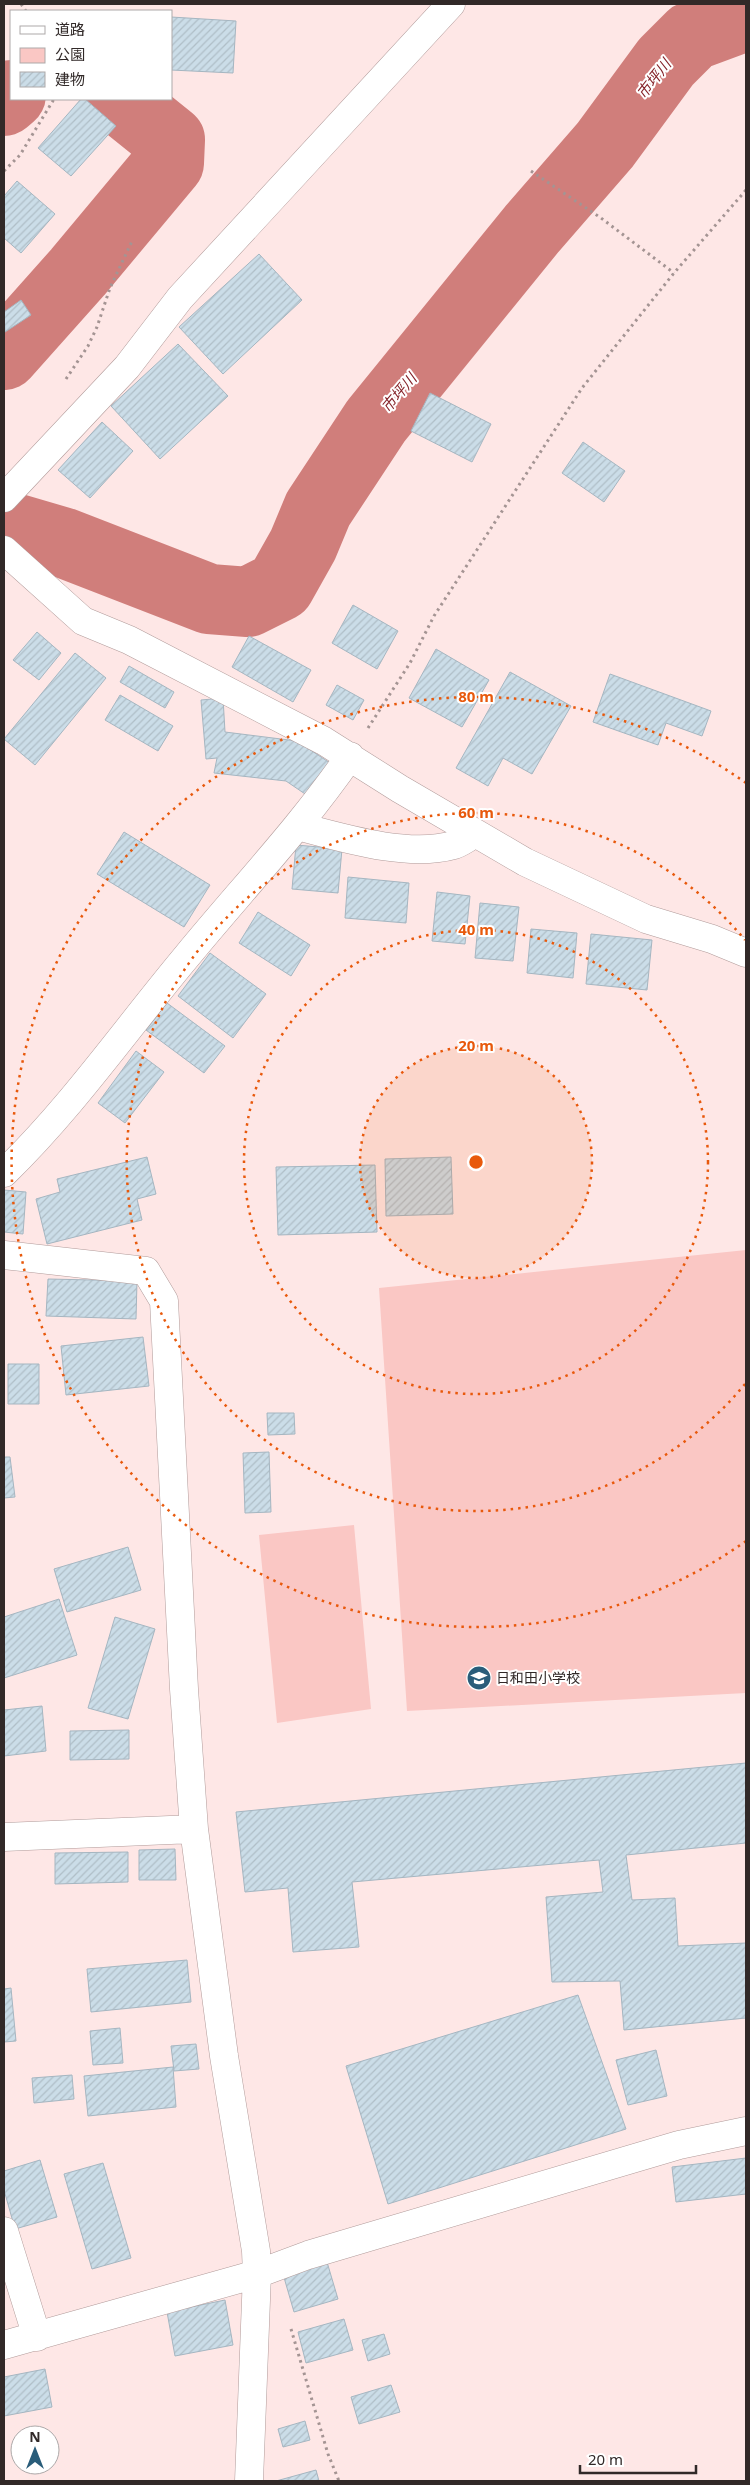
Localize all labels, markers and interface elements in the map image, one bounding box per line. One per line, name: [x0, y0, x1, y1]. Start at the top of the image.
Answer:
legend: [10, 10, 172, 100]
text: 道路: [55, 19, 85, 39]
text: 公園: [55, 44, 85, 64]
water label: 市坪川: [631, 53, 676, 102]
text: 建物: [55, 69, 85, 89]
water label: 市坪川: [376, 367, 422, 416]
text: 80 m: [458, 686, 494, 706]
text: 60 m: [458, 802, 494, 822]
text: 40 m: [458, 919, 494, 939]
text: 20 m: [458, 1035, 494, 1055]
centre of rings: [467, 1153, 485, 1171]
school or university icon: 日和田小学校: [466, 1665, 492, 1691]
place label: 日和田小学校: [496, 1668, 580, 1687]
north arrow: [10, 2425, 60, 2475]
text: N: [29, 2427, 41, 2446]
scale bar: [580, 2442, 696, 2474]
text: 20 m: [588, 2449, 623, 2469]

